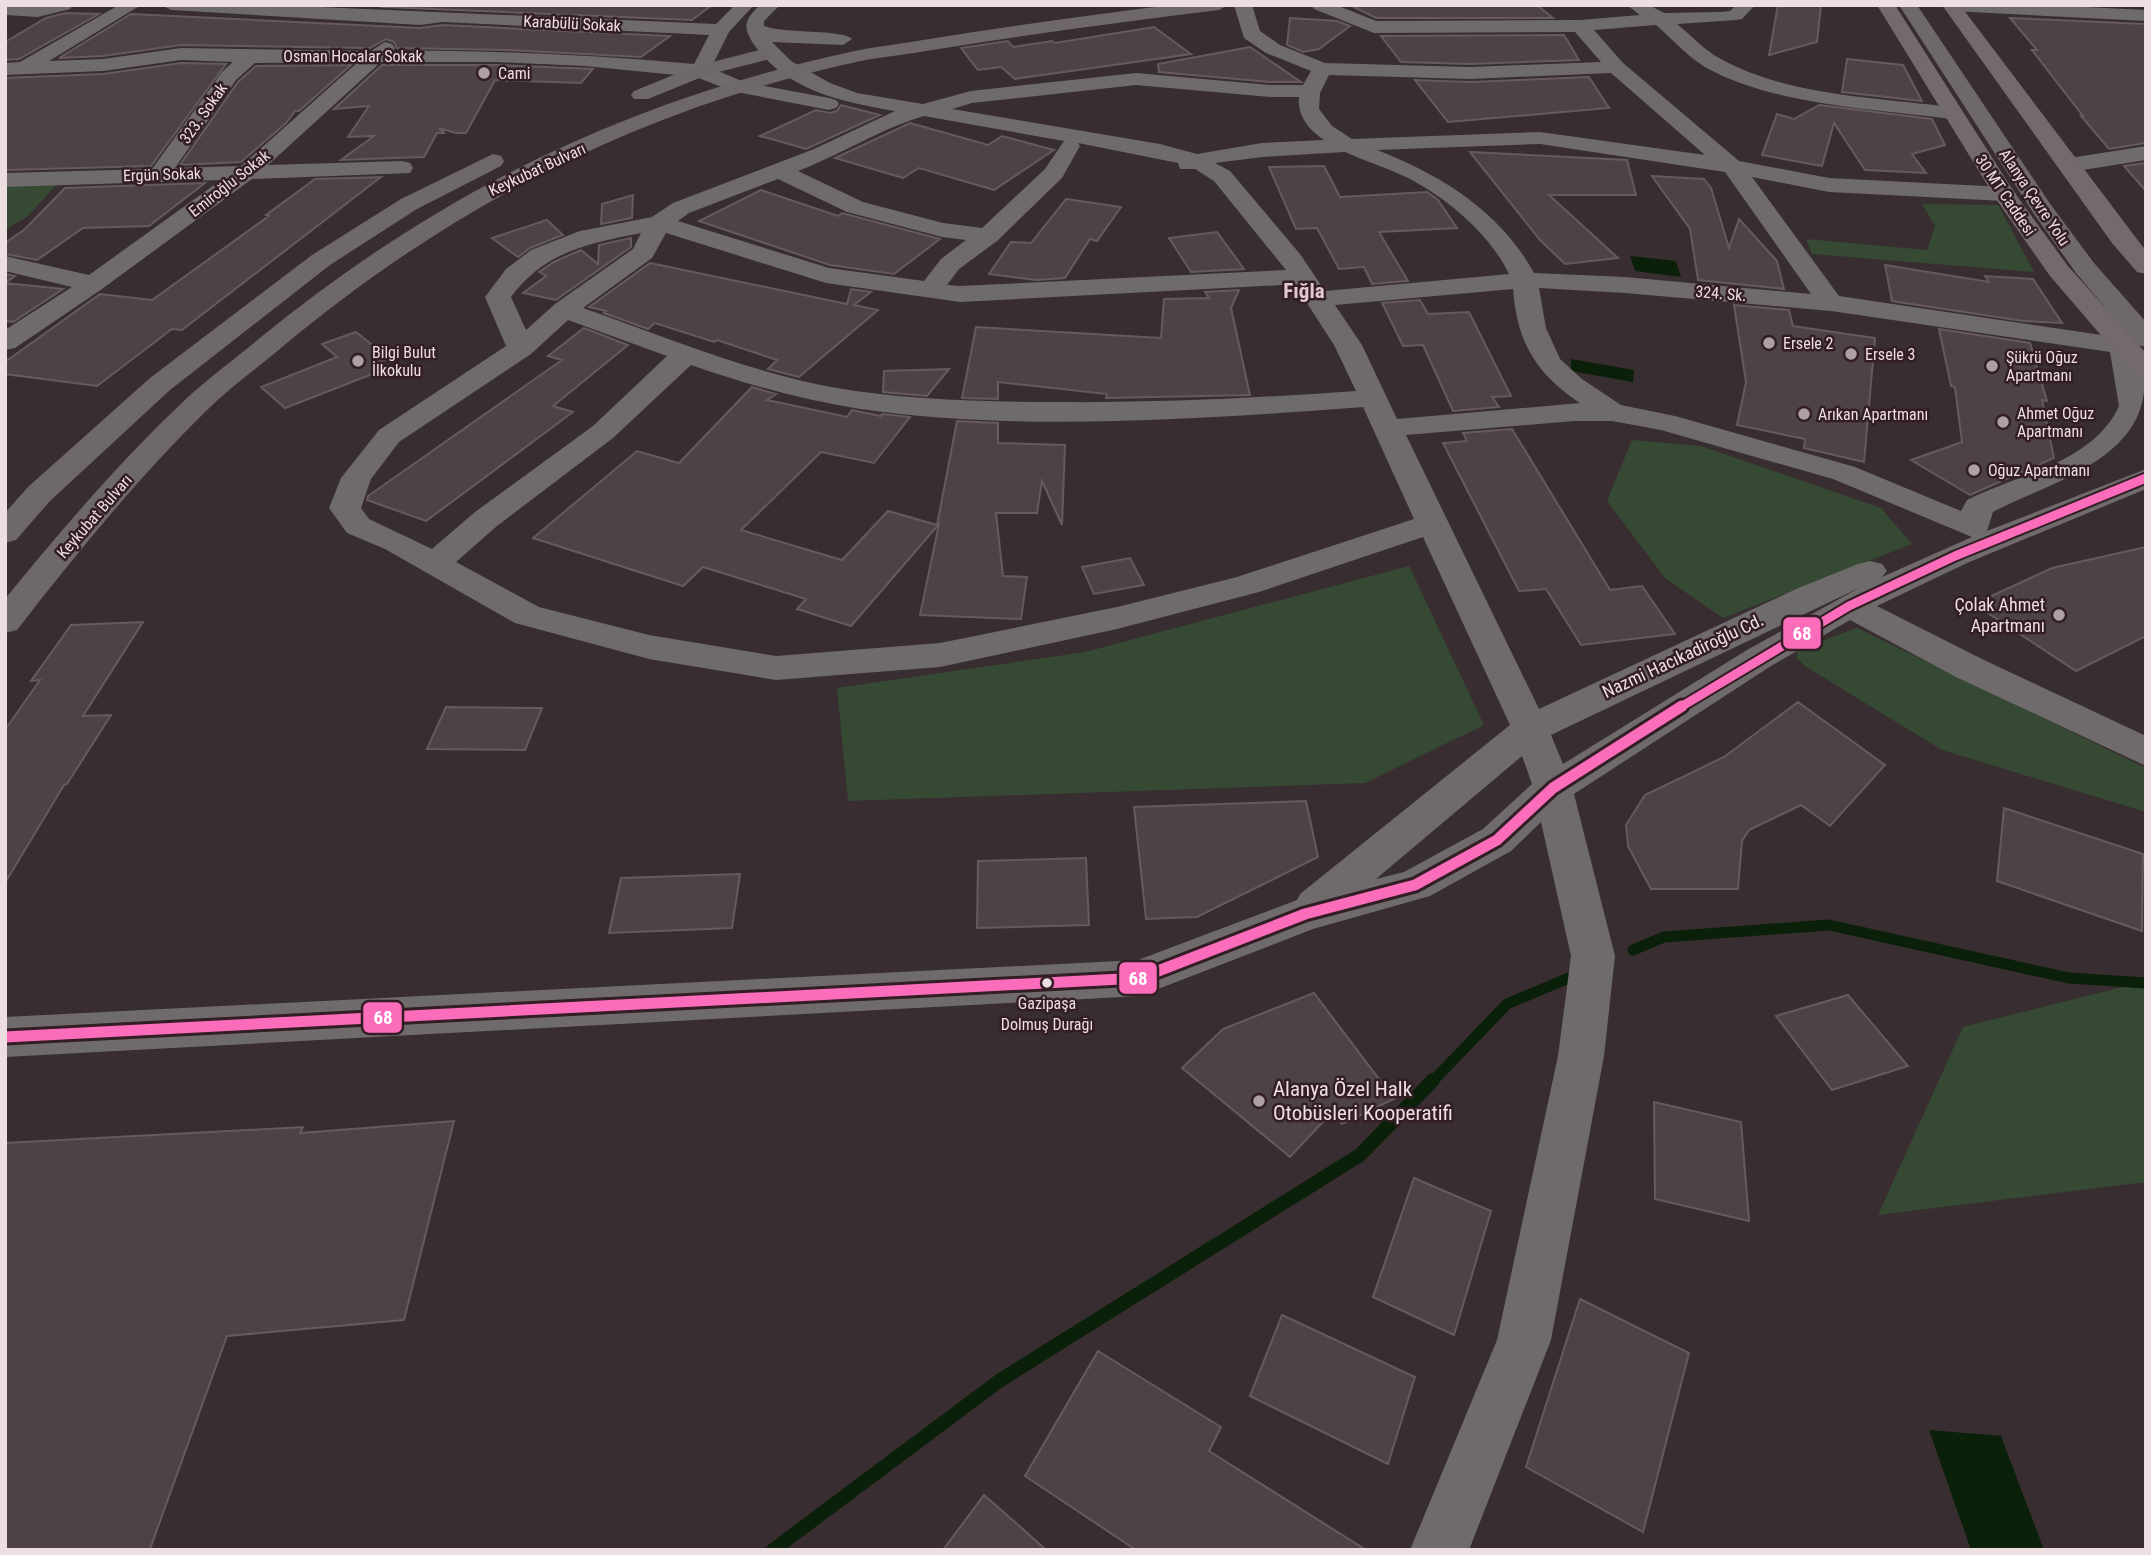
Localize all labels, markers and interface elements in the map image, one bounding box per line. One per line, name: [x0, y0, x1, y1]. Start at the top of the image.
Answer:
street label: Karabülü Sokak: [523, 11, 622, 36]
street label: Osman Hocalar Sokak: [283, 47, 423, 66]
place label: Cami: [498, 64, 530, 83]
marker: Cami: [476, 65, 492, 81]
street label: 323. Sokak: [176, 79, 232, 147]
street label: Keykubat Bulvarı: [486, 139, 589, 200]
street label: Emiroğlu Sokak: [185, 145, 274, 221]
street label: Alanya Çevre Yolu: [1995, 145, 2074, 249]
street label: 30 MT Caddesi: [1971, 151, 2040, 240]
street label: Ergün Sokak: [123, 164, 202, 185]
district label: Fığla: [1283, 279, 1325, 303]
street label: 324. Sk.: [1695, 282, 1747, 305]
place label: Ersele 2: [1783, 334, 1833, 353]
marker: Ersele 2: [1761, 335, 1777, 351]
place label: Bilgi Bulut İlkokulu: [372, 343, 436, 380]
place label: Ersele 3: [1865, 345, 1915, 364]
marker: Ersele 3: [1843, 346, 1859, 362]
place label: Şükrü Oğuz Apartmanı: [2006, 348, 2078, 385]
marker: Bilgi Bulut İlkokulu: [350, 353, 366, 369]
marker: Şükrü Oğuz Apartmanı: [1984, 358, 2000, 374]
place label: Ahmet Oğuz Apartmanı: [2017, 404, 2094, 441]
place label: Arıkan Apartmanı: [1818, 405, 1928, 424]
marker: Arıkan Apartmanı: [1796, 406, 1812, 422]
marker: Ahmet Oğuz Apartmanı: [1995, 414, 2011, 430]
place label: Oğuz Apartmanı: [1988, 461, 2090, 480]
marker: Oğuz Apartmanı: [1966, 462, 1982, 478]
street label: Keykubat Bulvarı: [53, 471, 136, 562]
place label: Çolak Ahmet Apartmanı: [1954, 594, 2045, 636]
marker: Çolak Ahmet Apartmanı: [2051, 607, 2067, 623]
street label: Nazmi Hacıkadiroğlu Cd.: [1599, 609, 1767, 702]
line badge: 68: [1782, 616, 1822, 650]
text: 68: [1792, 622, 1812, 645]
line badge: 68: [1118, 961, 1158, 995]
text: 68: [1128, 967, 1148, 990]
marker: Gazipaşa Dolmuş Durağı: [1040, 976, 1054, 990]
place label: Gazipaşa Dolmuş Durağı: [1001, 994, 1093, 1034]
line badge: 68: [362, 1001, 403, 1034]
text: 68: [373, 1006, 393, 1029]
place label: Alanya Özel Halk Otobüsleri Kooperatifi: [1273, 1077, 1453, 1125]
marker: Alanya Özel Halk Otobüsleri Kooperatifi: [1251, 1093, 1267, 1109]

